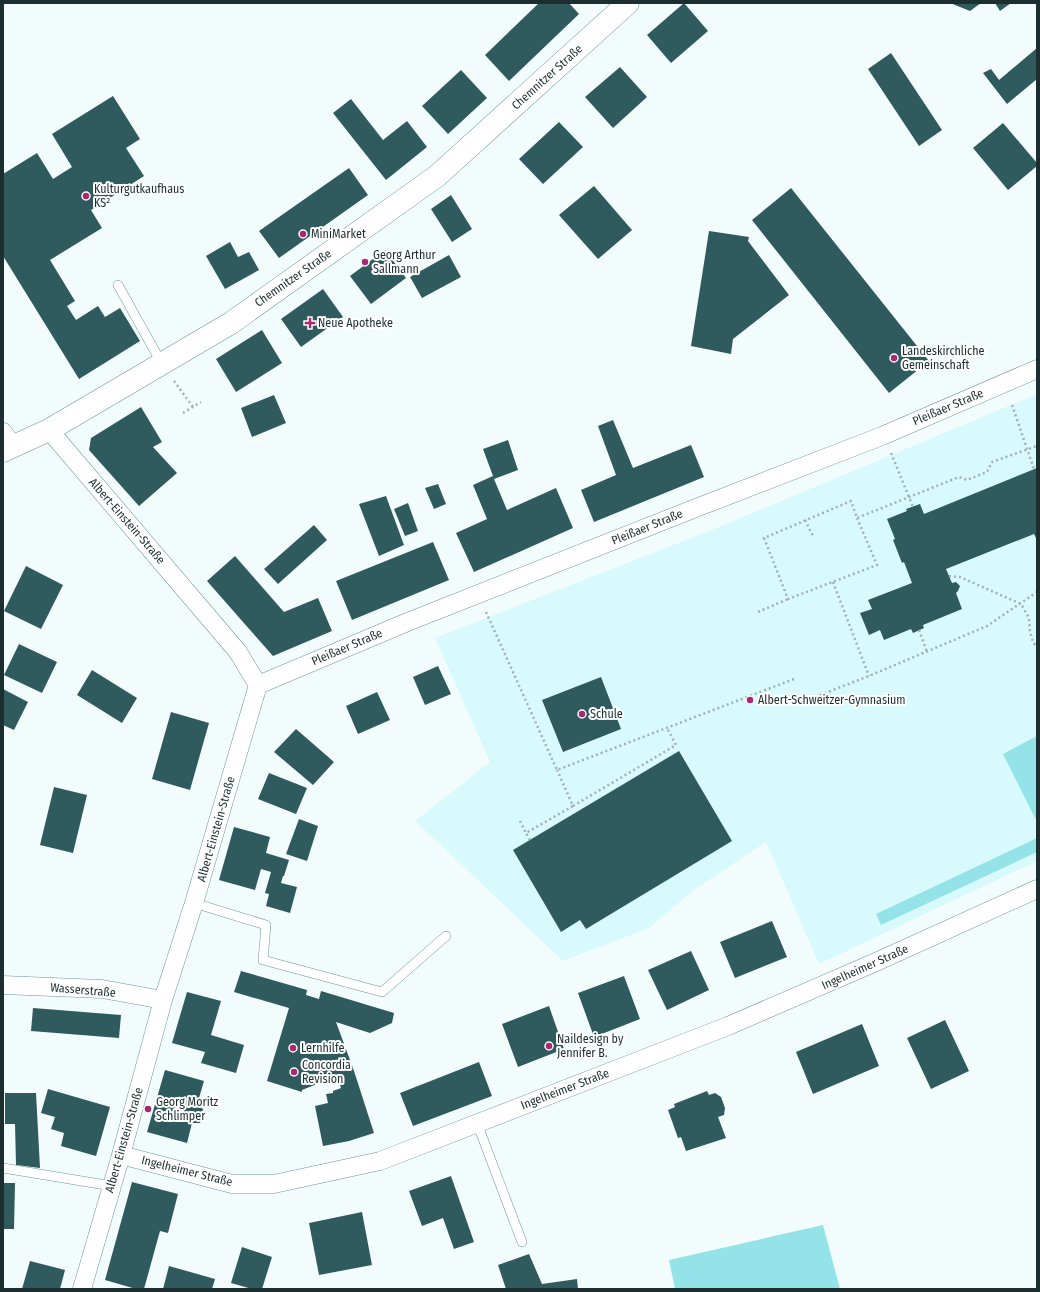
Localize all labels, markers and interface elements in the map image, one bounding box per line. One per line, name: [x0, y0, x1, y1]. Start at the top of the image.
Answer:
street label: Chemnitzer Straße: [509, 42, 585, 112]
place label: Kulturgutkaufhaus KS²: [94, 182, 184, 210]
marker: Kulturgutkaufhaus KS²: [81, 191, 91, 201]
place label: MiniMarket: [311, 227, 366, 241]
marker: MiniMarket: [298, 229, 308, 239]
street label: Chemnitzer Straße: [252, 246, 334, 310]
place label: Georg Arthur Sallmann: [373, 248, 437, 276]
marker: Georg Arthur Sallmann: [360, 257, 370, 267]
place label: Neue Apotheke: [318, 316, 393, 330]
marker: Neue Apotheke: [305, 318, 315, 328]
place label: Landeskirchliche Gemeinschaft: [902, 344, 985, 372]
marker: Landeskirchliche Gemeinschaft: [889, 353, 899, 363]
street label: Pleißaer Straße: [911, 386, 985, 428]
street label: Albert-Einstein-Straße: [86, 475, 168, 567]
street label: Pleißaer Straße: [609, 506, 685, 548]
street label: Pleißaer Straße: [310, 626, 384, 668]
place label: Albert-Schweitzer-Gymnasium: [758, 693, 906, 707]
marker: Albert-Schweitzer-Gymnasium: [745, 695, 755, 705]
place label: Schule: [590, 707, 623, 721]
marker: Schule: [577, 709, 587, 719]
street label: Albert-Einstein-Straße: [194, 775, 238, 883]
street label: Ingelheimer Straße: [820, 942, 911, 992]
street label: Wasserstraße: [50, 980, 116, 1000]
place label: Naildesign by Jennifer B.: [557, 1032, 624, 1060]
place label: Lernhilfe: [301, 1041, 345, 1055]
marker: Naildesign by Jennifer B.: [544, 1041, 554, 1051]
marker: Lernhilfe: [288, 1043, 298, 1053]
place label: Concordia Revision: [302, 1058, 351, 1086]
street label: Ingelheimer Straße: [519, 1066, 611, 1112]
marker: Concordia Revision: [289, 1067, 299, 1077]
street label: Albert-Einstein-Straße: [102, 1086, 146, 1194]
place label: Georg Moritz Schlimper: [156, 1095, 219, 1123]
marker: Georg Moritz Schlimper: [143, 1104, 153, 1114]
street label: Ingelheimer Straße: [140, 1153, 234, 1189]

